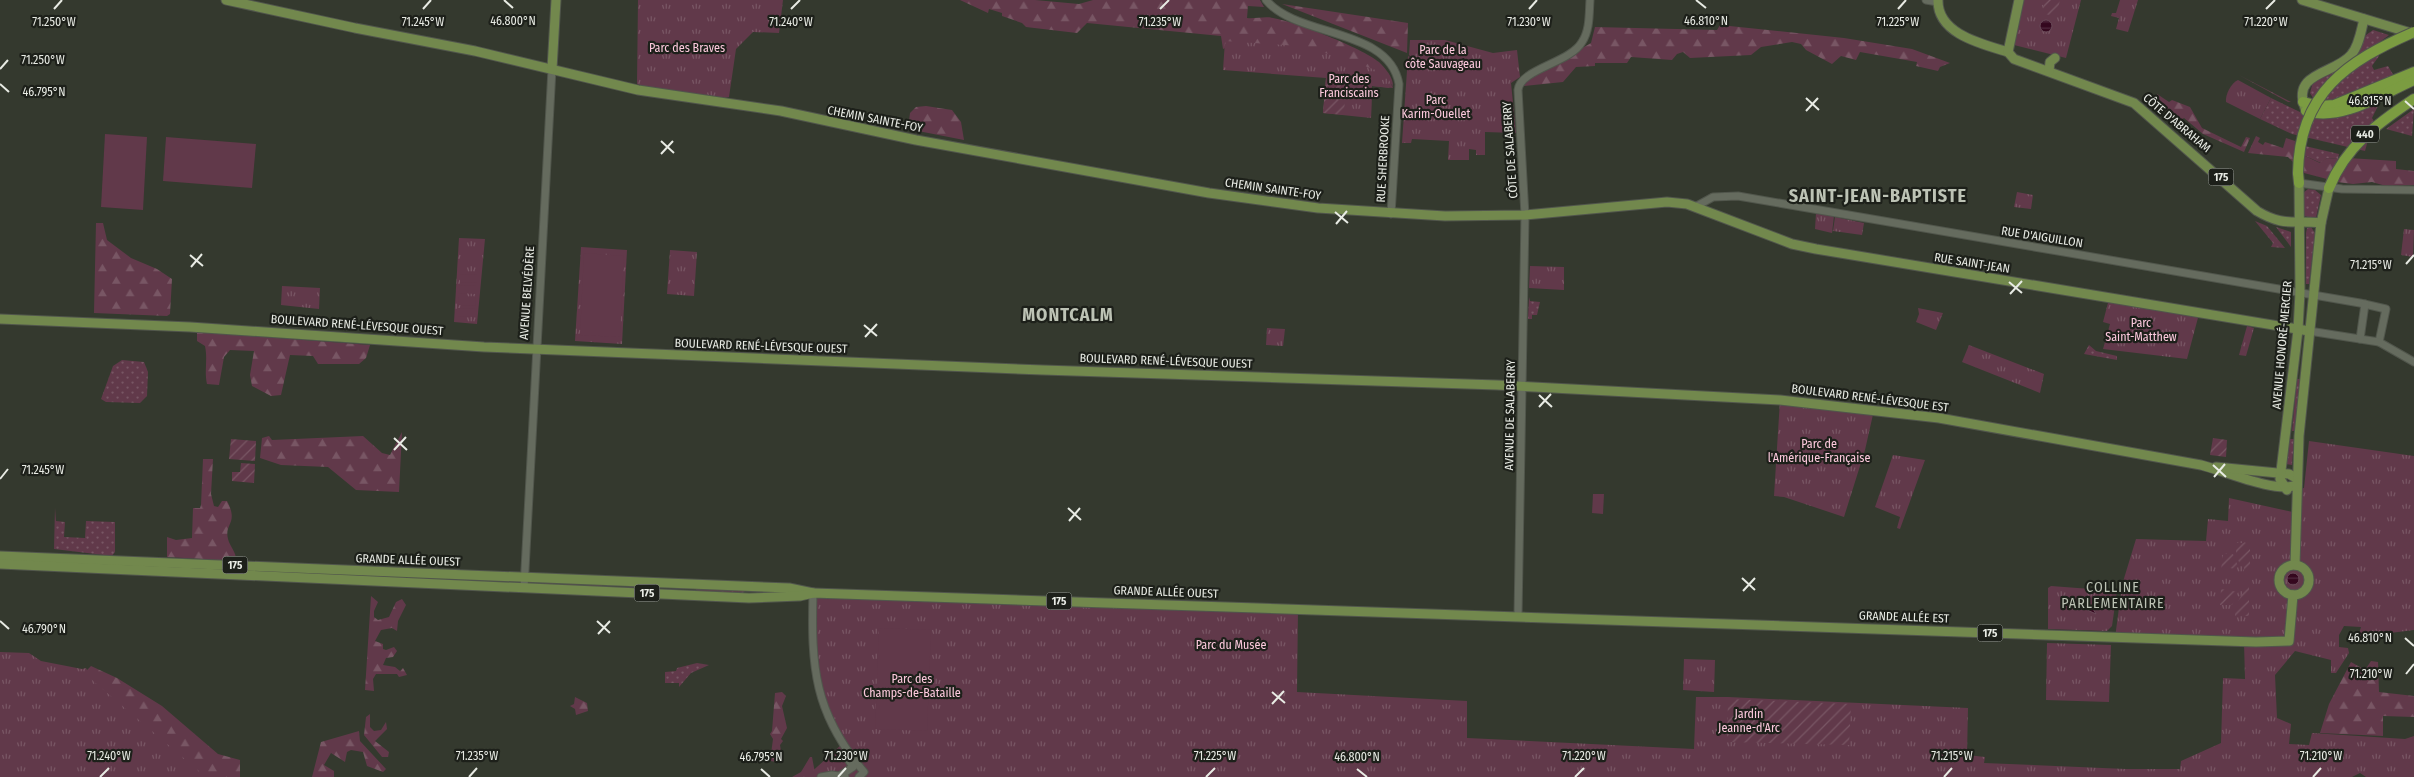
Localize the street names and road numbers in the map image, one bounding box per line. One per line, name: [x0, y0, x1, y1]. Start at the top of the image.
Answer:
street label: CÔTE D'ABRAHAM: [2140, 90, 2214, 155]
street label: CÔTE DE SALABERRY: [1499, 101, 1520, 199]
street label: CHEMIN SAINTE-FOY: [826, 103, 924, 135]
street label: RUE SHERBROOKE: [1374, 115, 1392, 203]
road number: 440: [2351, 126, 2379, 142]
road number: 175: [2208, 168, 2234, 186]
street label: CHEMIN SAINTE-FOY: [1224, 175, 1322, 203]
street label: RUE D'AIGUILLON: [2000, 224, 2084, 250]
street label: AVENUE BELVÉDÈRE: [516, 245, 537, 340]
street label: RUE SAINT-JEAN: [1933, 250, 2011, 276]
street label: AVENUE HONORÉ-MERCIER: [2268, 280, 2295, 410]
street label: BOULEVARD RENÉ-LÉVESQUE OUEST: [270, 311, 444, 338]
street label: BOULEVARD RENÉ-LÉVESQUE OUEST: [674, 335, 848, 356]
street label: BOULEVARD RENÉ-LÉVESQUE OUEST: [1079, 350, 1253, 371]
street label: AVENUE DE SALABERRY: [1502, 359, 1518, 471]
street label: BOULEVARD RENÉ-LÉVESQUE EST: [1791, 380, 1950, 415]
street label: GRANDE ALLÉE OUEST: [355, 550, 461, 569]
road number: 175: [222, 556, 248, 574]
street label: GRANDE ALLÉE OUEST: [1113, 582, 1219, 601]
road number: 175: [634, 584, 660, 602]
road number: 175: [1046, 592, 1072, 610]
street label: GRANDE ALLÉE EST: [1859, 607, 1950, 626]
road number: 175: [1978, 624, 2002, 641]

